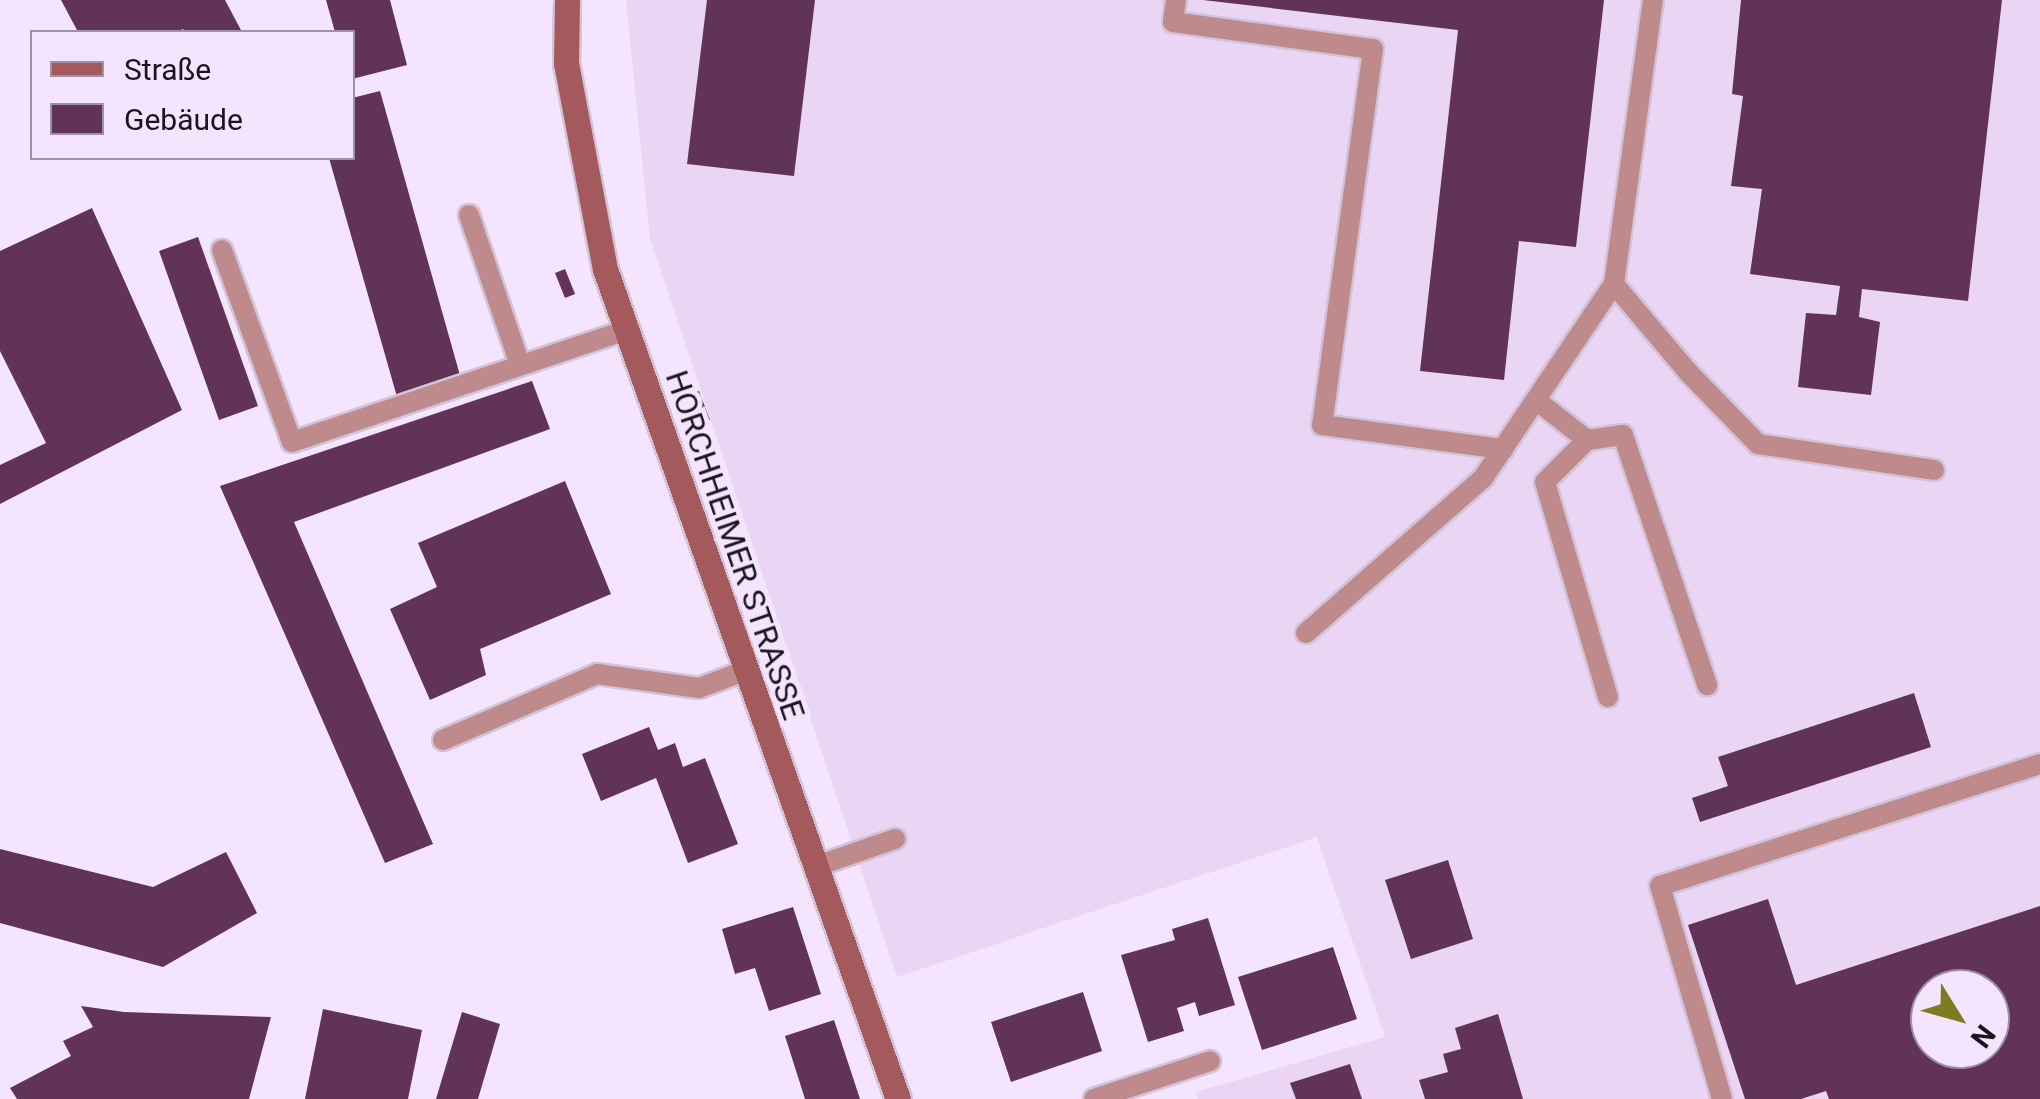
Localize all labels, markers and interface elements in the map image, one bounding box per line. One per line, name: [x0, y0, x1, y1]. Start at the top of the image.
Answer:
legend: [30, 30, 355, 160]
text: Straße: [124, 52, 211, 87]
text: Gebäude: [124, 102, 243, 137]
street label: HORCHHEIMER STRASSE: [657, 365, 813, 725]
north arrow: [1910, 969, 2010, 1069]
text: N: [1964, 1018, 2002, 1054]

